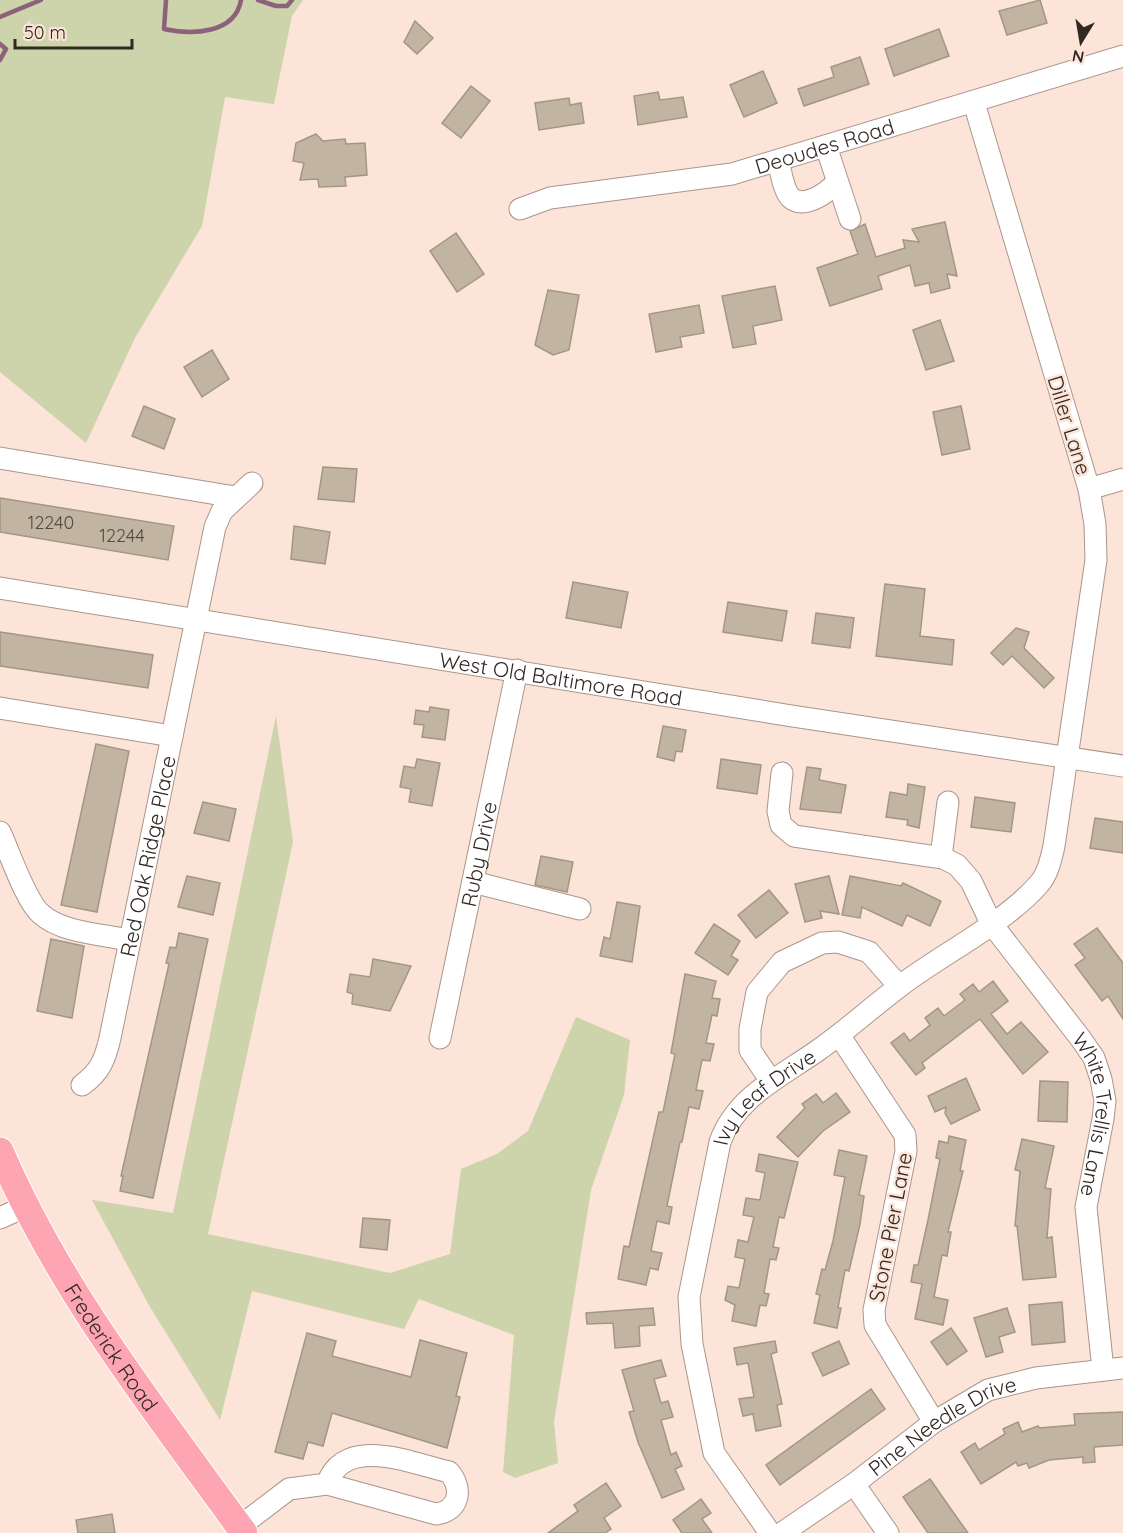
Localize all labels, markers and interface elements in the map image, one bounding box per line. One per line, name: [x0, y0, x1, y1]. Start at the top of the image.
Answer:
scale bar: [15, 12, 132, 50]
north arrow: [1051, 12, 1111, 72]
text: 50 m: [24, 21, 66, 44]
text: N: [1070, 46, 1086, 68]
street label: Deoudes Road: [752, 113, 897, 179]
street label: Diller Lane: [1043, 372, 1097, 478]
house number: 12240: [28, 511, 74, 534]
house number: 12244: [99, 524, 145, 547]
street label: West Old Baltimore Road: [437, 646, 684, 711]
street label: Red Oak Ridge Place: [114, 753, 181, 959]
street label: Ruby Drive: [455, 799, 502, 909]
street label: White Trellis Lane: [1067, 1027, 1118, 1199]
street label: Ivy Leaf Drive: [707, 1043, 820, 1147]
street label: Stone Pier Lane: [863, 1150, 917, 1304]
street label: Frederick Road: [59, 1279, 164, 1416]
street label: Pine Needle Drive: [863, 1370, 1019, 1481]

